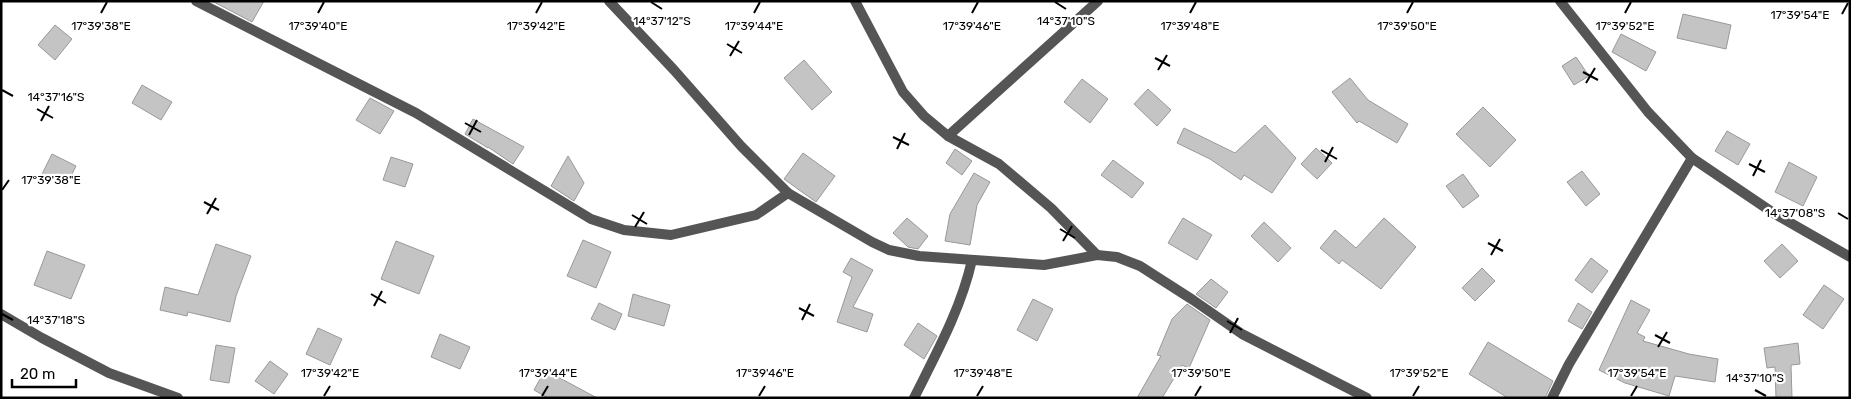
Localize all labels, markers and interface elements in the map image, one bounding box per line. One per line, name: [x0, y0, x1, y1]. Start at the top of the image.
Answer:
text: 17°39'54"E: [1771, 8, 1829, 22]
text: 14°37'12"S: [633, 14, 691, 28]
text: 14°37'10"S: [1037, 14, 1095, 28]
text: 17°39'38"E: [71, 19, 131, 33]
text: 17°39'40"E: [288, 19, 348, 33]
text: 17°39'42"E: [507, 19, 565, 33]
text: 17°39'44"E: [725, 19, 783, 33]
text: 17°39'46"E: [943, 19, 1001, 33]
text: 17°39'48"E: [1160, 19, 1220, 33]
text: 17°39'50"E: [1377, 19, 1437, 33]
text: 17°39'52"E: [1596, 19, 1654, 33]
text: 14°37'16"S: [27, 90, 85, 104]
text: 17°39'38"E: [21, 173, 81, 187]
text: 14°37'08"S: [1765, 206, 1825, 220]
text: 14°37'18"S: [27, 313, 85, 327]
scale bar: [12, 356, 76, 388]
text: 20 m: [20, 365, 55, 383]
text: 17°39'42"E: [301, 366, 359, 380]
text: 17°39'44"E: [519, 366, 577, 380]
text: 17°39'46"E: [736, 366, 794, 380]
text: 17°39'48"E: [953, 366, 1013, 380]
text: 17°39'50"E: [1171, 366, 1231, 380]
text: 17°39'52"E: [1390, 366, 1448, 380]
text: 17°39'54"E: [1608, 366, 1666, 380]
text: 14°37'10"S: [1726, 371, 1784, 385]

